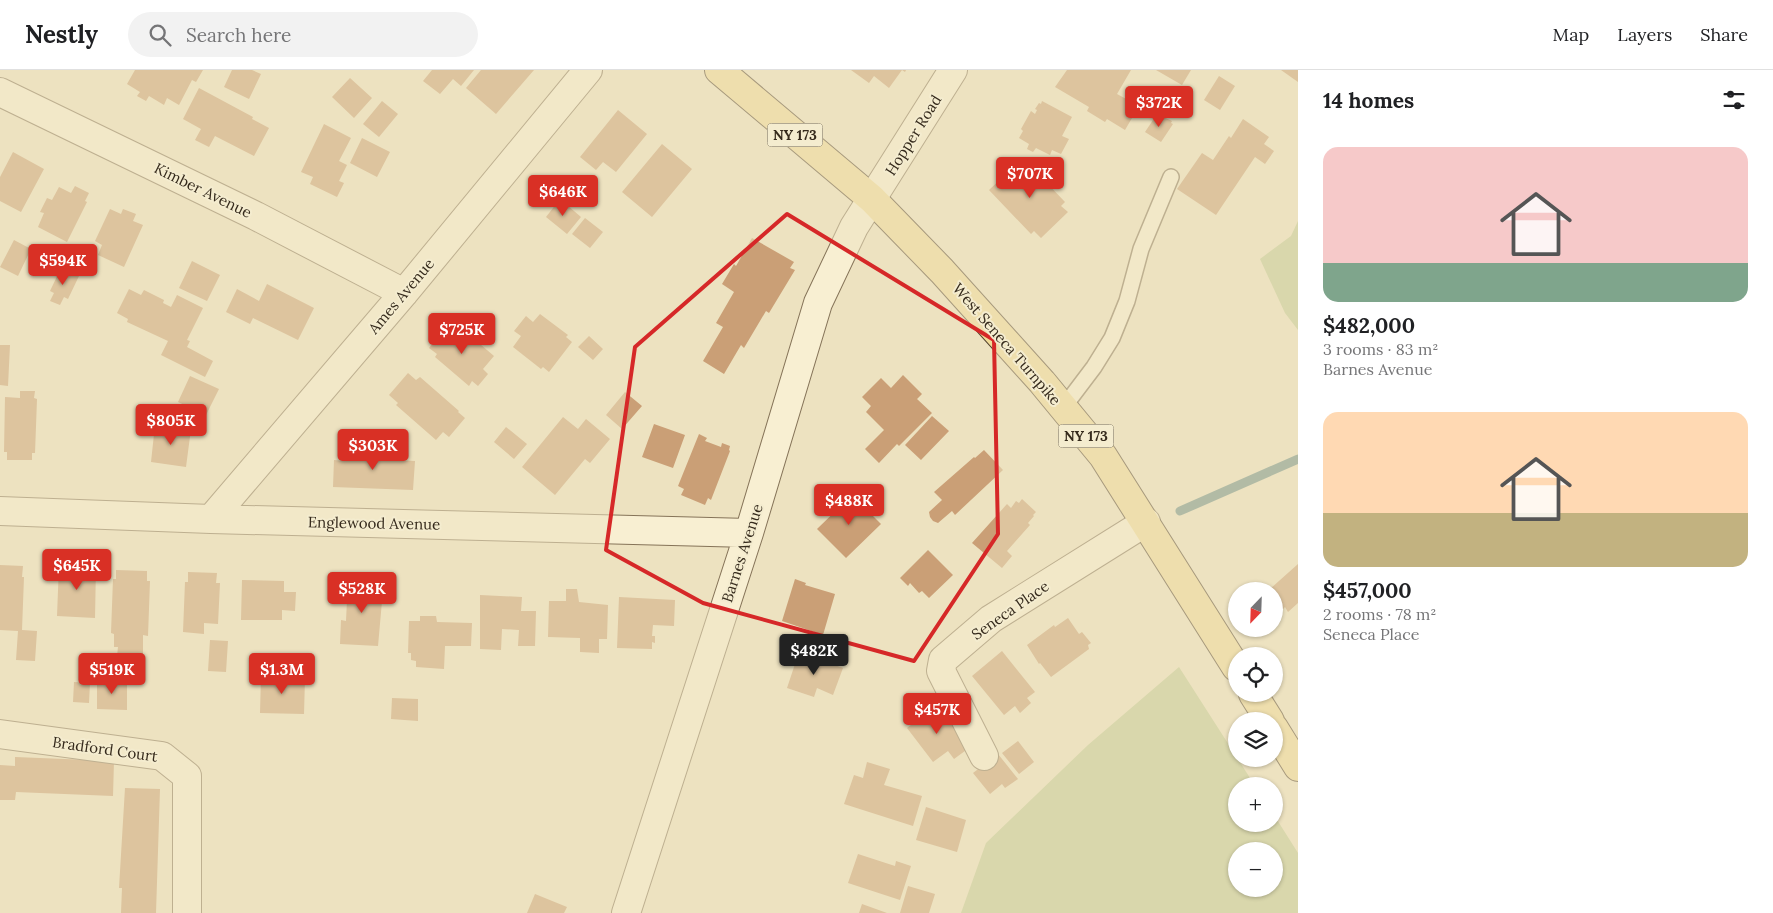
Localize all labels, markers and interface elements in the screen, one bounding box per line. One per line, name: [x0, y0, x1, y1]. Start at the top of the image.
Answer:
search box: [128, 12, 478, 57]
text: Nestly: [25, 19, 98, 50]
icon: search: [146, 21, 174, 49]
text: Search here: [186, 23, 291, 47]
text: Map: [1553, 23, 1589, 46]
text: Layers: [1617, 23, 1672, 46]
text: Share: [1700, 23, 1748, 46]
pin: $372K: [1124, 85, 1194, 128]
icon: filters: [1720, 86, 1748, 114]
text: 14 homes: [1323, 87, 1414, 114]
street label: Hopper Road: [881, 91, 945, 179]
text: $372K: [1136, 92, 1182, 112]
road number: NY 173: [768, 124, 822, 146]
pin: $707K: [995, 156, 1065, 199]
street label: Kimber Avenue: [151, 158, 255, 222]
text: $707K: [1007, 163, 1053, 183]
pin: $646K: [528, 174, 598, 217]
icon: home: [1491, 179, 1581, 269]
text: $646K: [539, 181, 587, 201]
pin: $594K: [28, 244, 98, 286]
text: $594K: [39, 250, 87, 270]
street label: Ames Avenue: [363, 254, 438, 338]
street label: West Seneca Turnpike: [949, 279, 1065, 409]
pin: $725K: [427, 312, 497, 355]
text: $482,000: [1323, 312, 1415, 339]
text: $725K: [439, 319, 485, 339]
text: 3 rooms · 83 m²: [1323, 339, 1438, 359]
text: Barnes Avenue: [1323, 359, 1432, 379]
pin: $805K: [136, 404, 206, 446]
text: $805K: [147, 410, 195, 430]
road number: NY 173: [1058, 424, 1114, 448]
pin: $303K: [338, 428, 408, 471]
text: $303K: [349, 435, 397, 455]
icon: home: [1491, 444, 1581, 534]
pin: $488K: [814, 484, 884, 526]
text: $488K: [825, 490, 873, 510]
street label: Barnes Avenue: [717, 501, 767, 605]
street label: Englewood Avenue: [308, 512, 440, 534]
pin: $645K: [42, 548, 112, 591]
text: $645K: [53, 555, 101, 575]
pin: $528K: [327, 572, 397, 614]
street label: Seneca Place: [968, 576, 1052, 644]
text: $457,000: [1323, 577, 1412, 604]
text: $528K: [338, 578, 386, 598]
north arrow: [1228, 582, 1282, 638]
map controls: [1228, 582, 1283, 897]
text: 2 rooms · 78 m²: [1323, 604, 1437, 624]
text: Seneca Place: [1323, 624, 1419, 644]
pin: $482K: [779, 634, 849, 676]
text: $482K: [790, 640, 838, 660]
button: locate: [1228, 647, 1283, 702]
pin: $519K: [77, 652, 147, 695]
pin: $1.3M: [247, 652, 317, 695]
text: $519K: [89, 659, 135, 679]
text: $1.3M: [260, 659, 304, 679]
pin: $457K: [902, 692, 972, 735]
text: $457K: [914, 699, 960, 719]
button: layers: [1228, 712, 1283, 767]
street label: Bradford Court: [51, 732, 159, 766]
button: +: [1228, 777, 1283, 832]
button: −: [1228, 842, 1283, 897]

